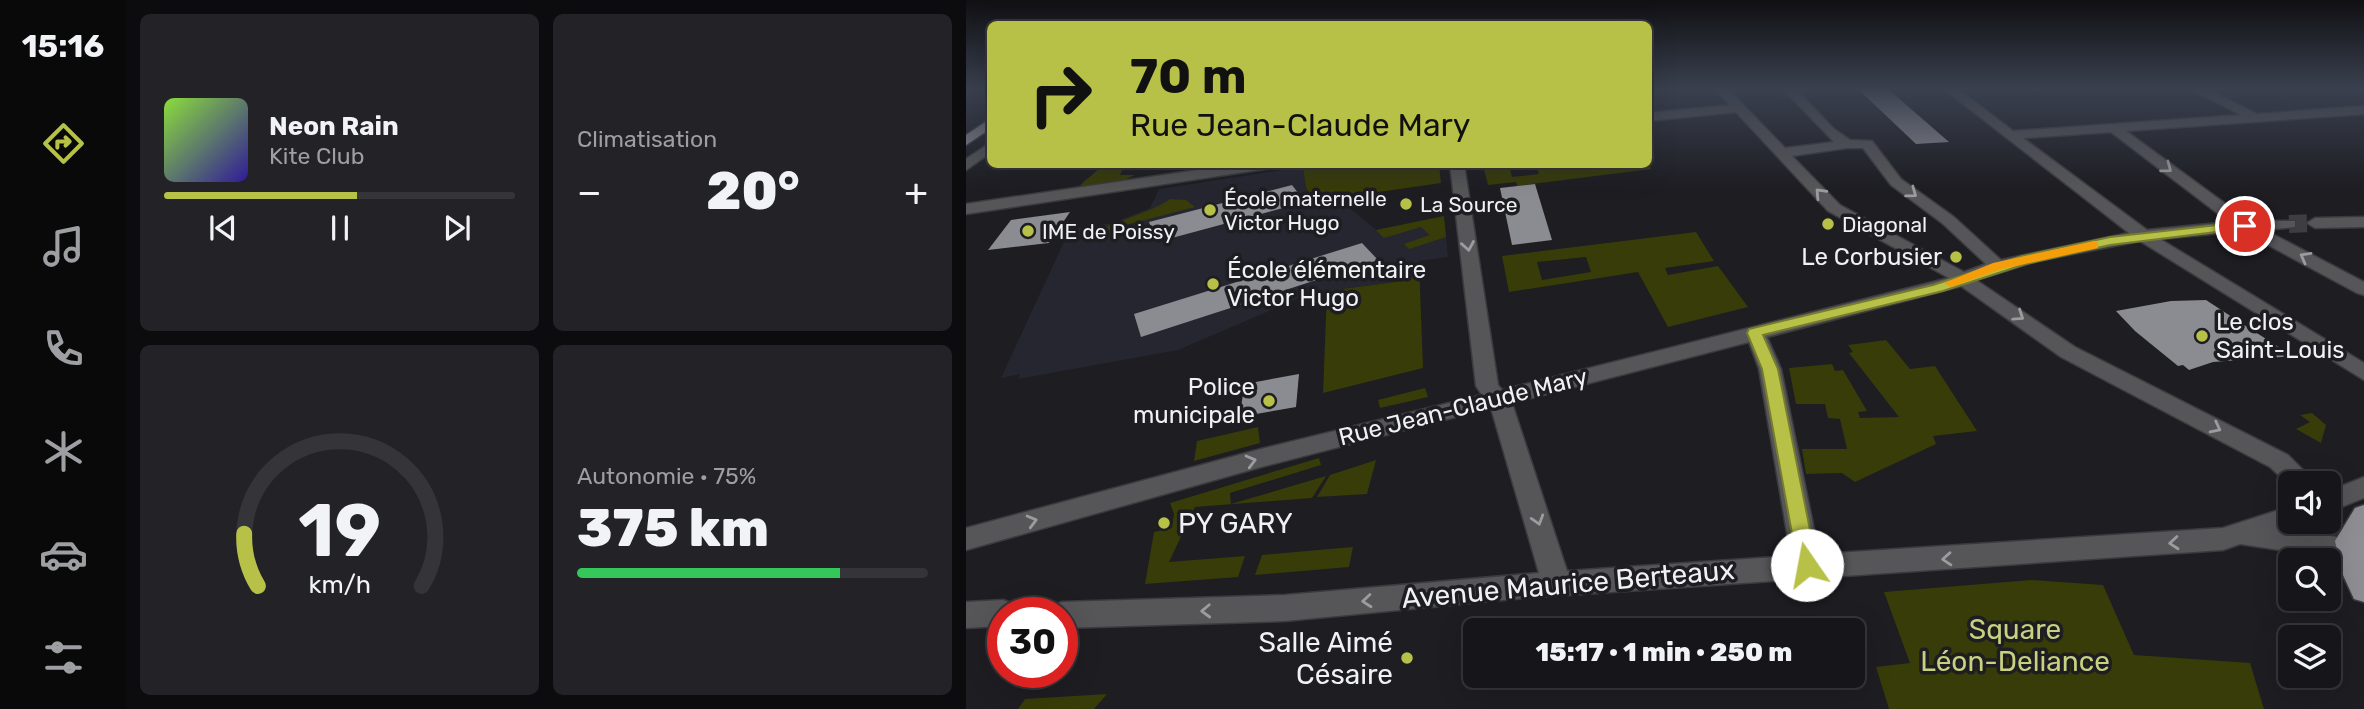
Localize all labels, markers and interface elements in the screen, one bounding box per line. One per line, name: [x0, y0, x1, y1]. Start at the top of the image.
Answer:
text: 15:16: [22, 27, 104, 65]
text: 70 m: [1130, 47, 1247, 105]
icon: right: [1015, 49, 1106, 140]
text: Rue Jean-Claude Mary: [1130, 106, 1470, 144]
text: Neon Rain: [269, 111, 399, 142]
icon: directions: [39, 119, 88, 168]
text: Climatisation: [577, 125, 717, 153]
text: Kite Club: [269, 142, 364, 170]
text: 20°: [706, 160, 800, 222]
one-way arrow: [2160, 160, 2172, 173]
text: −: [577, 169, 602, 215]
text: +: [904, 169, 928, 215]
one-way arrow: [1904, 185, 1916, 198]
place label: École maternelle Victor Hugo: [1224, 186, 1387, 235]
one-way arrow: [1816, 189, 1829, 202]
place label: La Source: [1420, 192, 1517, 217]
marker: La Source: [1398, 196, 1414, 212]
pin: [2215, 196, 2275, 256]
marker: École maternelle Victor Hugo: [1202, 202, 1218, 218]
icon: arrive: [2226, 207, 2264, 245]
icon: previous: [204, 209, 242, 247]
icon: pause: [321, 209, 359, 247]
icon: next: [438, 209, 476, 247]
place label: Diagonal: [1842, 212, 1927, 237]
marker: Diagonal: [1820, 216, 1836, 232]
place label: IME de Poissy: [1042, 219, 1175, 244]
icon: music: [39, 222, 88, 271]
marker: IME de Poissy: [1020, 223, 1036, 239]
one-way arrow: [1460, 240, 1475, 252]
place label: Le Corbusier: [1801, 243, 1942, 271]
marker: Le Corbusier: [1948, 249, 1964, 265]
one-way arrow: [2299, 252, 2312, 265]
place label: École élémentaire Victor Hugo: [1227, 256, 1426, 312]
marker: École élémentaire Victor Hugo: [1205, 276, 1221, 292]
one-way arrow: [2011, 308, 2024, 321]
place label: Le clos Saint-Louis: [2216, 308, 2344, 364]
icon: phone: [39, 324, 88, 373]
marker: Le clos Saint-Louis: [2194, 328, 2210, 344]
street label: Rue Jean-Claude Mary: [1336, 363, 1590, 451]
place label: Police municipale: [1133, 373, 1255, 429]
marker: Police municipale: [1261, 393, 1277, 409]
one-way arrow: [2209, 420, 2221, 434]
icon: climate: [39, 427, 88, 476]
one-way arrow: [1245, 455, 1257, 469]
text: Autonomie · 75%: [577, 462, 756, 490]
map controls: [2278, 471, 2341, 688]
button: sound: [2278, 471, 2341, 534]
text: 19: [298, 488, 381, 574]
text: 375 km: [577, 497, 769, 559]
place label: PY GARY: [1178, 507, 1293, 540]
one-way arrow: [1529, 513, 1544, 525]
one-way arrow: [1026, 515, 1038, 529]
marker: PY GARY: [1156, 515, 1172, 531]
position arrow: [1770, 528, 1844, 602]
icon: car: [39, 530, 88, 579]
one-way arrow: [2168, 535, 2179, 550]
button: search: [2278, 548, 2341, 611]
one-way arrow: [1941, 551, 1952, 566]
street label: Avenue Maurice Berteaux: [1400, 553, 1736, 615]
text: km/h: [308, 570, 371, 599]
one-way arrow: [1361, 593, 1373, 608]
speed limit sign: 30: [987, 597, 1078, 688]
one-way arrow: [1200, 603, 1210, 619]
park label: Square Léon-Deliance: [1920, 613, 2110, 678]
button: layers: [2278, 625, 2341, 688]
place label: Salle Aimé Césaire: [1259, 626, 1393, 691]
icon: filters: [39, 633, 88, 682]
text: 15:17 · 1 min · 250 m: [1536, 637, 1792, 668]
marker: Salle Aimé Césaire: [1399, 650, 1415, 666]

